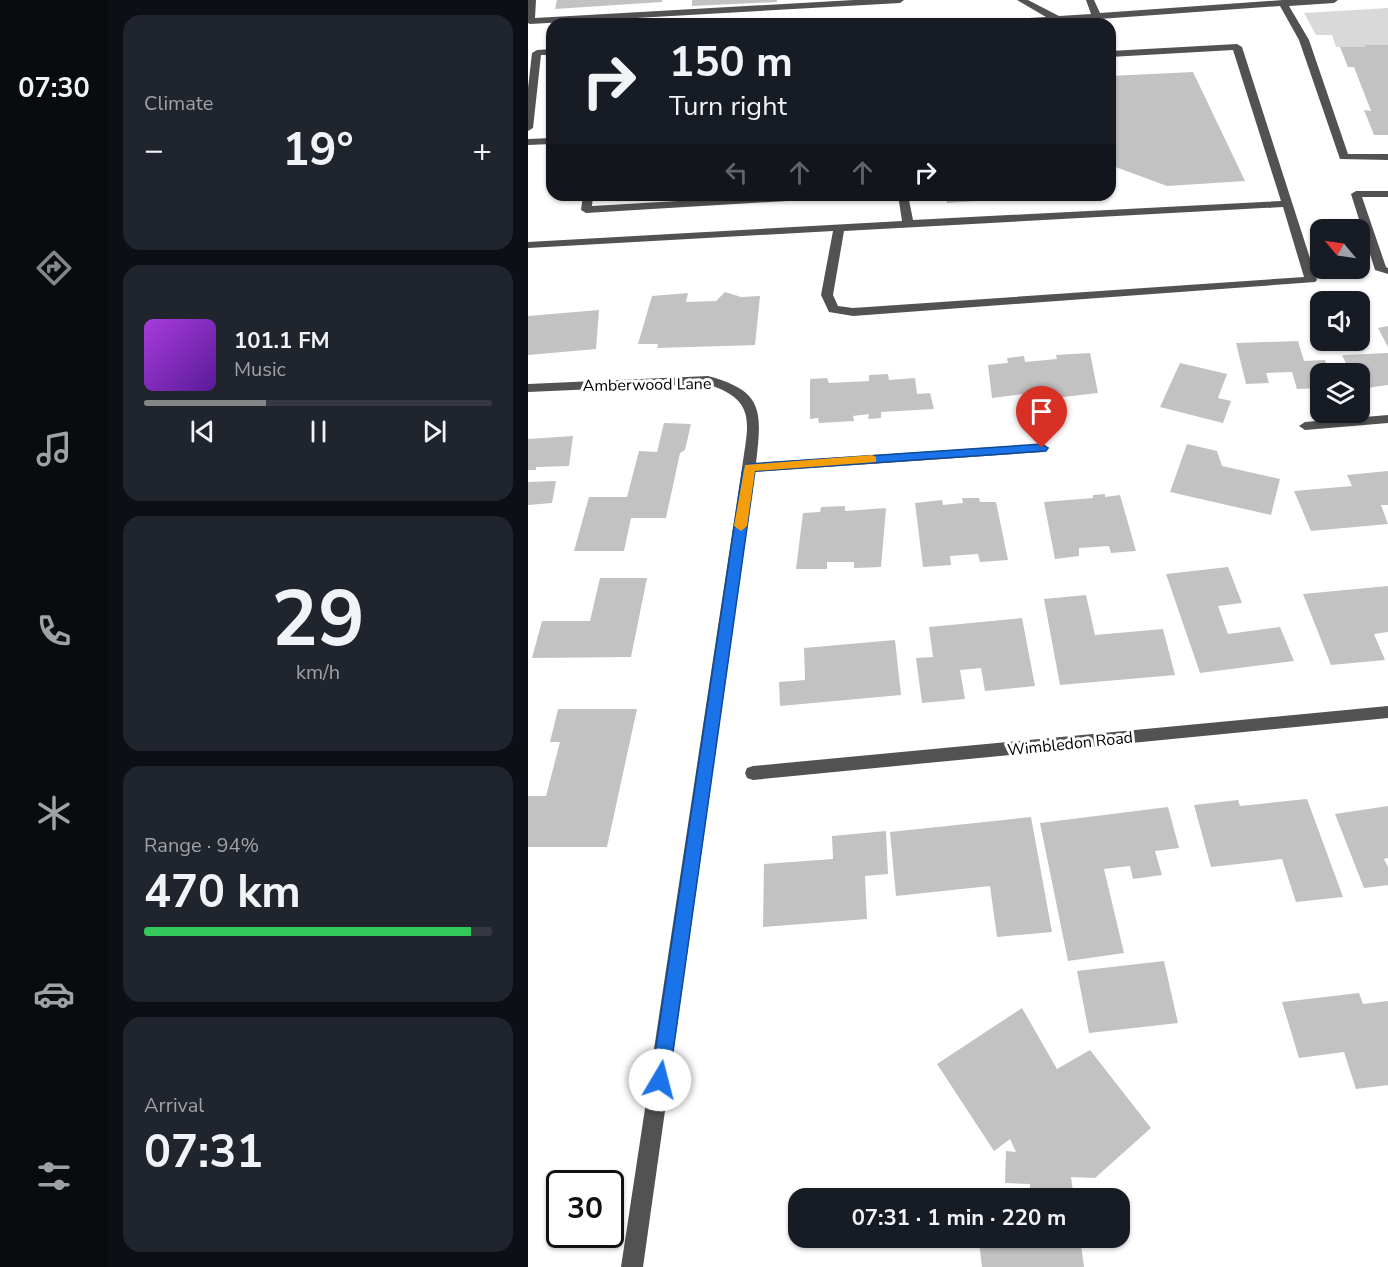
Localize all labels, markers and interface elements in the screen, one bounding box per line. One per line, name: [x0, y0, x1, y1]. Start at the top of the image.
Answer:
text: 150 m: [669, 34, 793, 91]
icon: right: [570, 42, 648, 120]
text: 07:30: [18, 70, 90, 107]
text: Turn right: [669, 88, 787, 125]
text: Climate: [144, 90, 213, 117]
text: 19°: [282, 120, 354, 181]
text: −: [144, 128, 164, 173]
text: +: [472, 128, 492, 173]
icon: left: [720, 156, 753, 189]
icon: ahead: [783, 156, 816, 189]
icon: ahead: [846, 156, 879, 189]
icon: right: [909, 156, 942, 189]
north arrow: [1310, 219, 1370, 279]
map controls: [1310, 219, 1370, 423]
icon: directions: [33, 247, 75, 289]
button: sound: [1310, 291, 1370, 351]
text: 101.1 FM: [234, 326, 330, 356]
text: Music: [234, 356, 286, 383]
button: layers: [1310, 363, 1370, 423]
street label: Amberwood Lane: [582, 373, 712, 397]
pin: [1016, 386, 1067, 448]
icon: arrive: [1025, 395, 1058, 428]
icon: previous: [186, 415, 219, 448]
icon: pause: [302, 415, 335, 448]
icon: next: [418, 415, 451, 448]
icon: music: [33, 428, 75, 470]
text: 29: [271, 566, 365, 673]
icon: phone: [33, 610, 75, 652]
text: km/h: [296, 659, 340, 686]
street label: Wimbledon Road: [1006, 726, 1134, 762]
icon: climate: [33, 792, 75, 834]
text: Range · 94%: [144, 832, 259, 859]
text: 470 km: [144, 862, 301, 923]
icon: car: [33, 973, 75, 1015]
position arrow: [628, 1048, 692, 1112]
text: Arrival: [144, 1092, 204, 1119]
text: 07:31: [144, 1122, 263, 1183]
icon: filters: [33, 1155, 75, 1197]
speed limit sign: 30: [546, 1170, 624, 1248]
text: 07:31 · 1 min · 220 m: [852, 1203, 1066, 1233]

